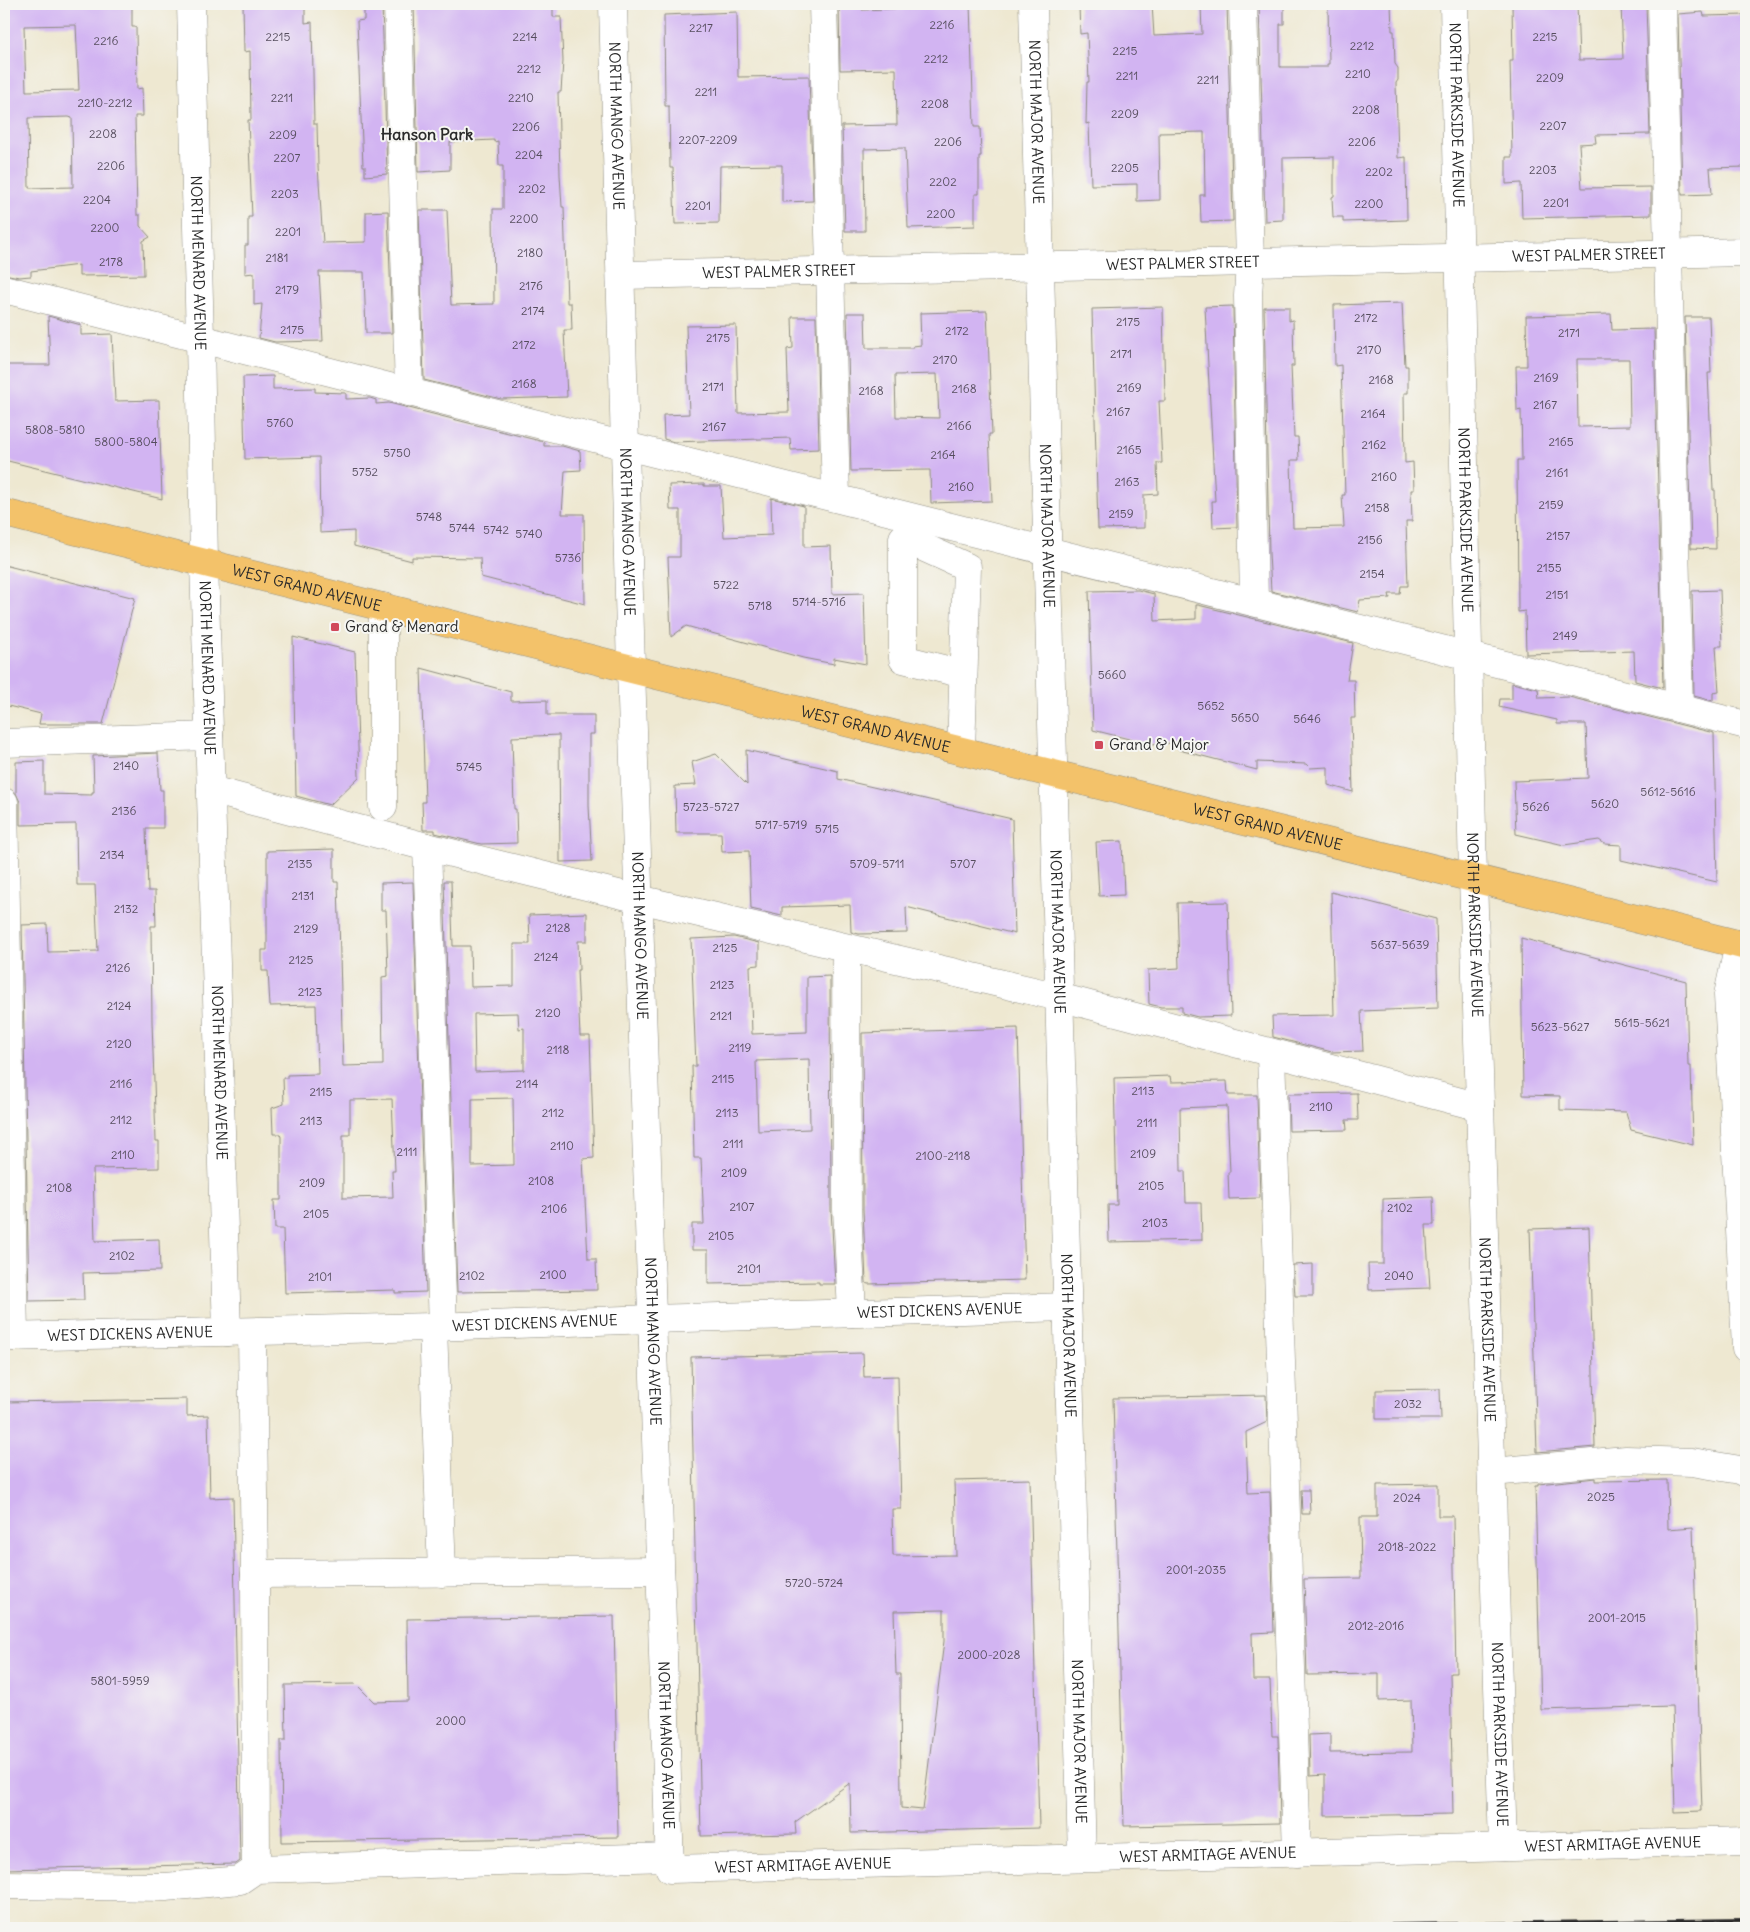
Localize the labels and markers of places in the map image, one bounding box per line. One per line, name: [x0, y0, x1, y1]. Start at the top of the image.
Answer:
place label: Grand & Menard: [345, 617, 459, 636]
marker: Grand & Menard: [329, 621, 341, 633]
place label: Grand & Major: [1109, 735, 1209, 754]
marker: Grand & Major: [1093, 739, 1105, 751]

